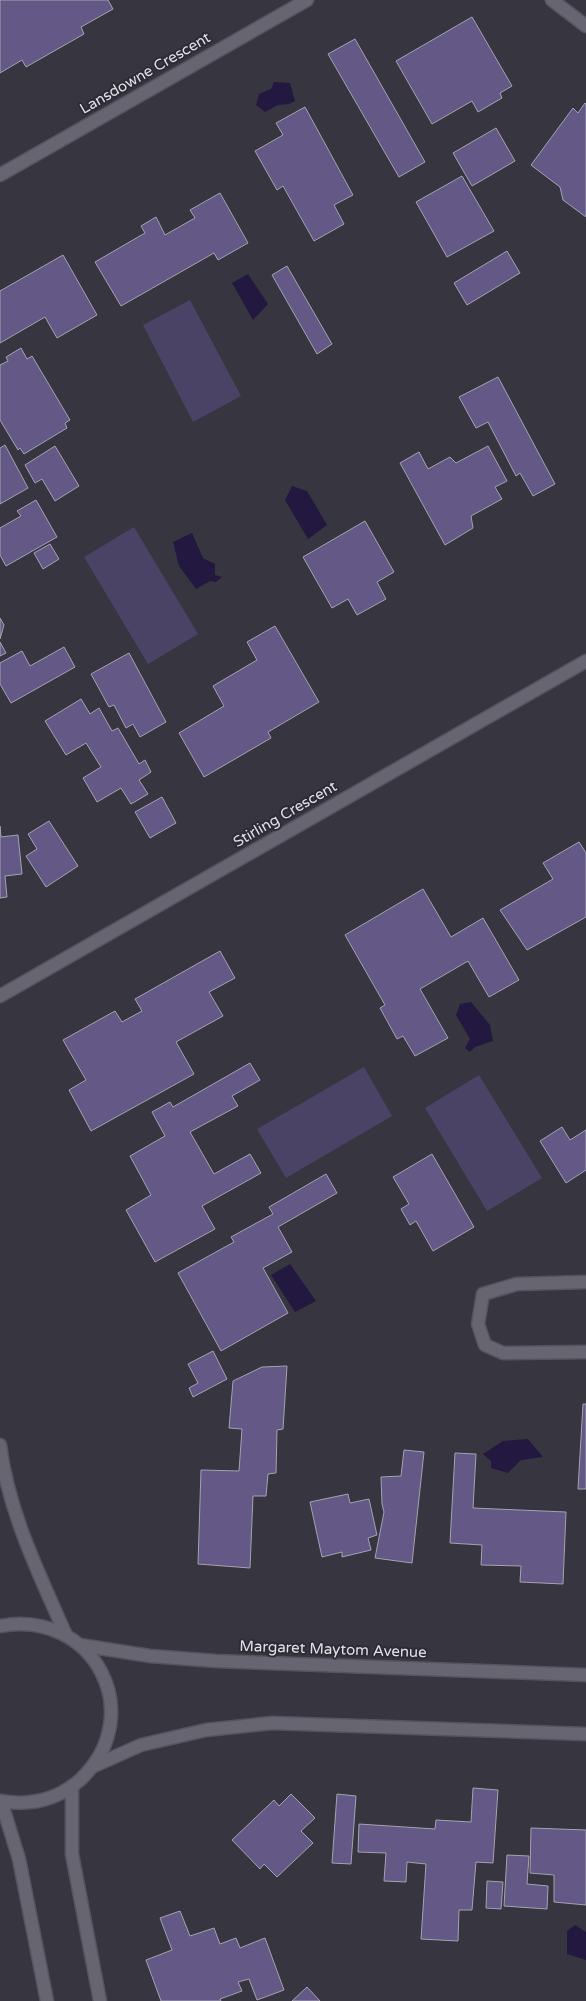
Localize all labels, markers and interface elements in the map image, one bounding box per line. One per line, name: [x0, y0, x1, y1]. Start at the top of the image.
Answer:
street label: Lansdowne Crescent: [76, 28, 214, 118]
street label: Stirling Crescent: [230, 777, 340, 851]
street label: Margaret Maytom Avenue: [239, 1637, 427, 1661]

